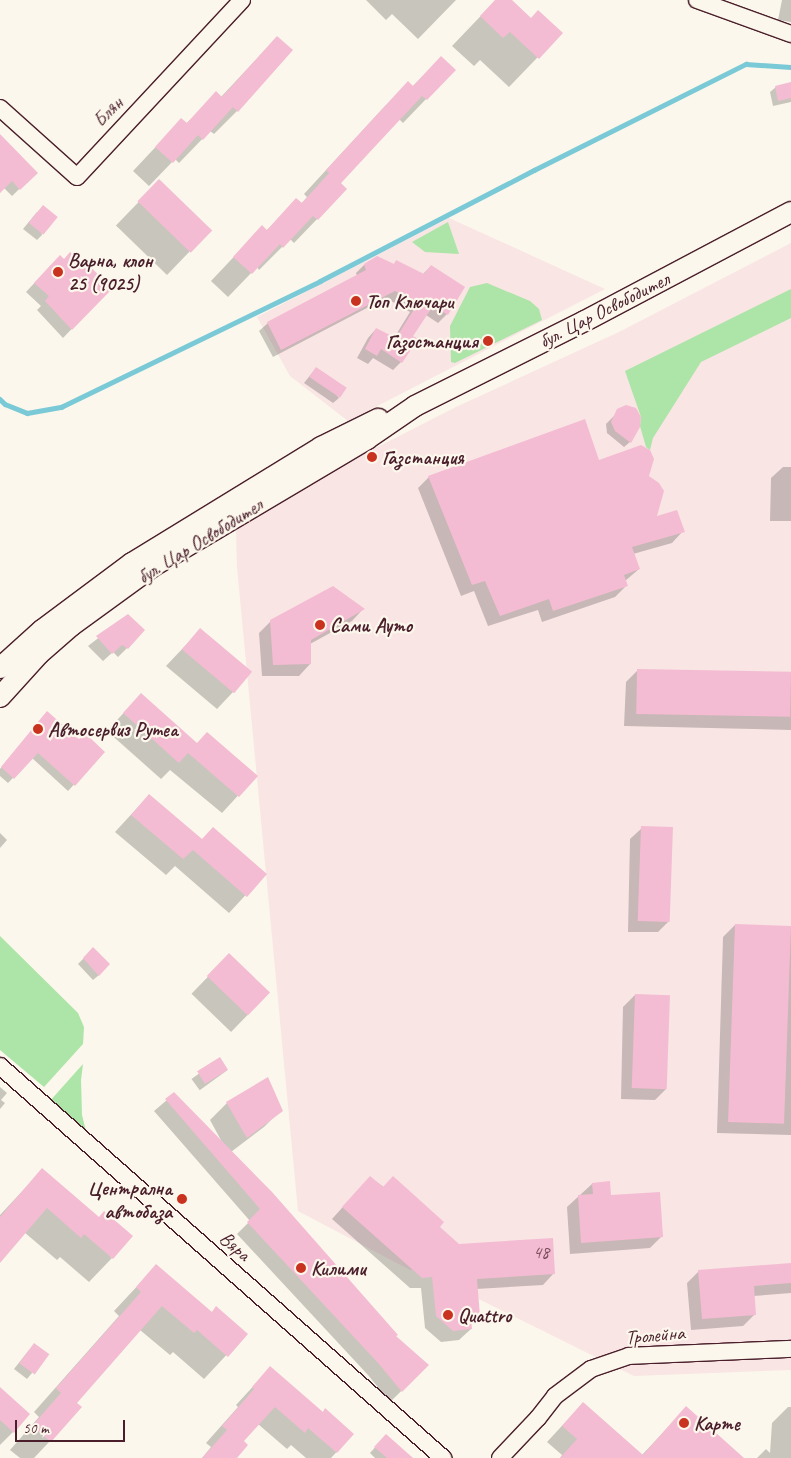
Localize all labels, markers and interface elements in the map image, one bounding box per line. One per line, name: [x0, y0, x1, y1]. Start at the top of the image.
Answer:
street label: Блян: [88, 92, 128, 132]
place label: Варна, клон 25 (9025): [68, 248, 153, 295]
marker: Варна, клон 25 (9025): [52, 266, 64, 278]
street label: бул. Цар Освободител: [535, 267, 673, 353]
place label: Топ Ключари: [366, 289, 455, 313]
marker: Топ Ключари: [350, 295, 362, 307]
place label: Газoстанция: [386, 329, 478, 353]
marker: Газoстанция: [482, 335, 494, 347]
place label: Газстанция: [382, 445, 464, 469]
marker: Газстанция: [366, 451, 378, 463]
street label: бул. Цар Освободител: [133, 493, 267, 589]
place label: Сами Ауто: [330, 613, 410, 637]
marker: Сами Ауто: [314, 619, 326, 631]
place label: Автосервиз Рутеа: [48, 717, 178, 741]
marker: Автосервиз Рутеа: [32, 723, 44, 735]
place label: Централна автобаза: [88, 1176, 172, 1223]
marker: Централна автобаза: [176, 1193, 188, 1205]
street label: Вяра: [215, 1226, 255, 1266]
house number: 48: [533, 1241, 549, 1263]
place label: Килими: [311, 1256, 366, 1280]
marker: Килими: [295, 1262, 307, 1274]
place label: Quattro: [458, 1303, 511, 1327]
marker: Quattro: [442, 1309, 454, 1321]
street label: Тролейна: [624, 1320, 686, 1350]
scale bar: [18, 1410, 128, 1442]
place label: Карте: [694, 1411, 740, 1435]
marker: Карте: [678, 1417, 690, 1429]
text: 50 m: [23, 1419, 49, 1438]

